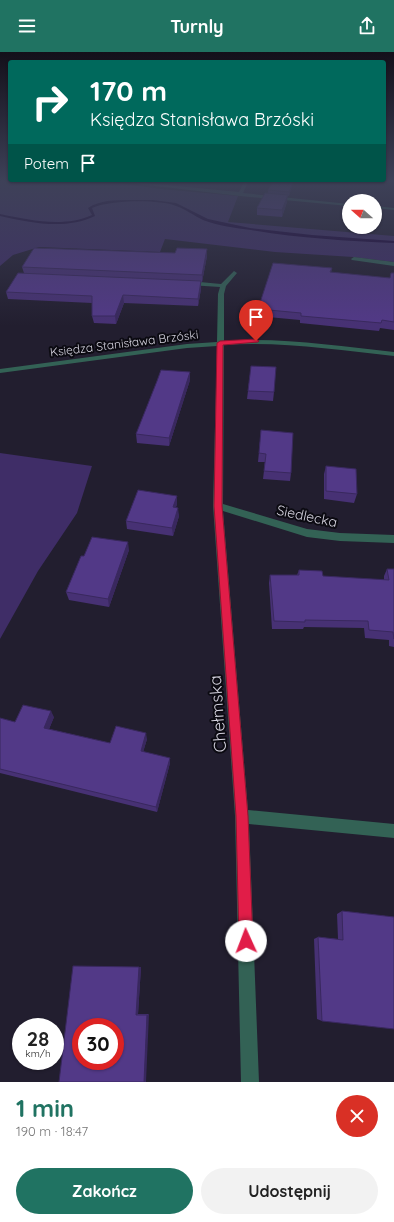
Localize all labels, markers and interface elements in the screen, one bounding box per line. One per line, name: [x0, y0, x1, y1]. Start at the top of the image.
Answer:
icon: menu: [16, 15, 38, 37]
text: Turnly: [170, 15, 224, 38]
icon: share: [356, 15, 378, 37]
text: 170 m: [90, 73, 167, 108]
icon: right: [24, 76, 76, 128]
text: Księdza Stanisława Brzóski: [90, 108, 314, 131]
icon: arrive: [77, 152, 99, 174]
text: Potem: [24, 154, 69, 173]
north arrow: [342, 194, 382, 234]
map controls: [342, 194, 382, 234]
pin: [239, 300, 273, 341]
icon: arrive: [245, 306, 267, 328]
street label: Księdza Stanisława Brzóski: [49, 326, 199, 360]
street label: Siedlecka: [275, 501, 339, 531]
street label: Chełmska: [204, 675, 230, 753]
position arrow: [225, 920, 267, 962]
speed limit sign: 30: [72, 1018, 124, 1070]
text: 28: [27, 1026, 49, 1051]
text: km/h: [25, 1047, 51, 1060]
text: 1 min: [16, 1093, 74, 1123]
button: close: [336, 1095, 378, 1137]
text: 190 m · 18:47: [16, 1123, 88, 1139]
button: Zakończ: [16, 1168, 193, 1214]
button: Udostępnij: [201, 1168, 378, 1214]

